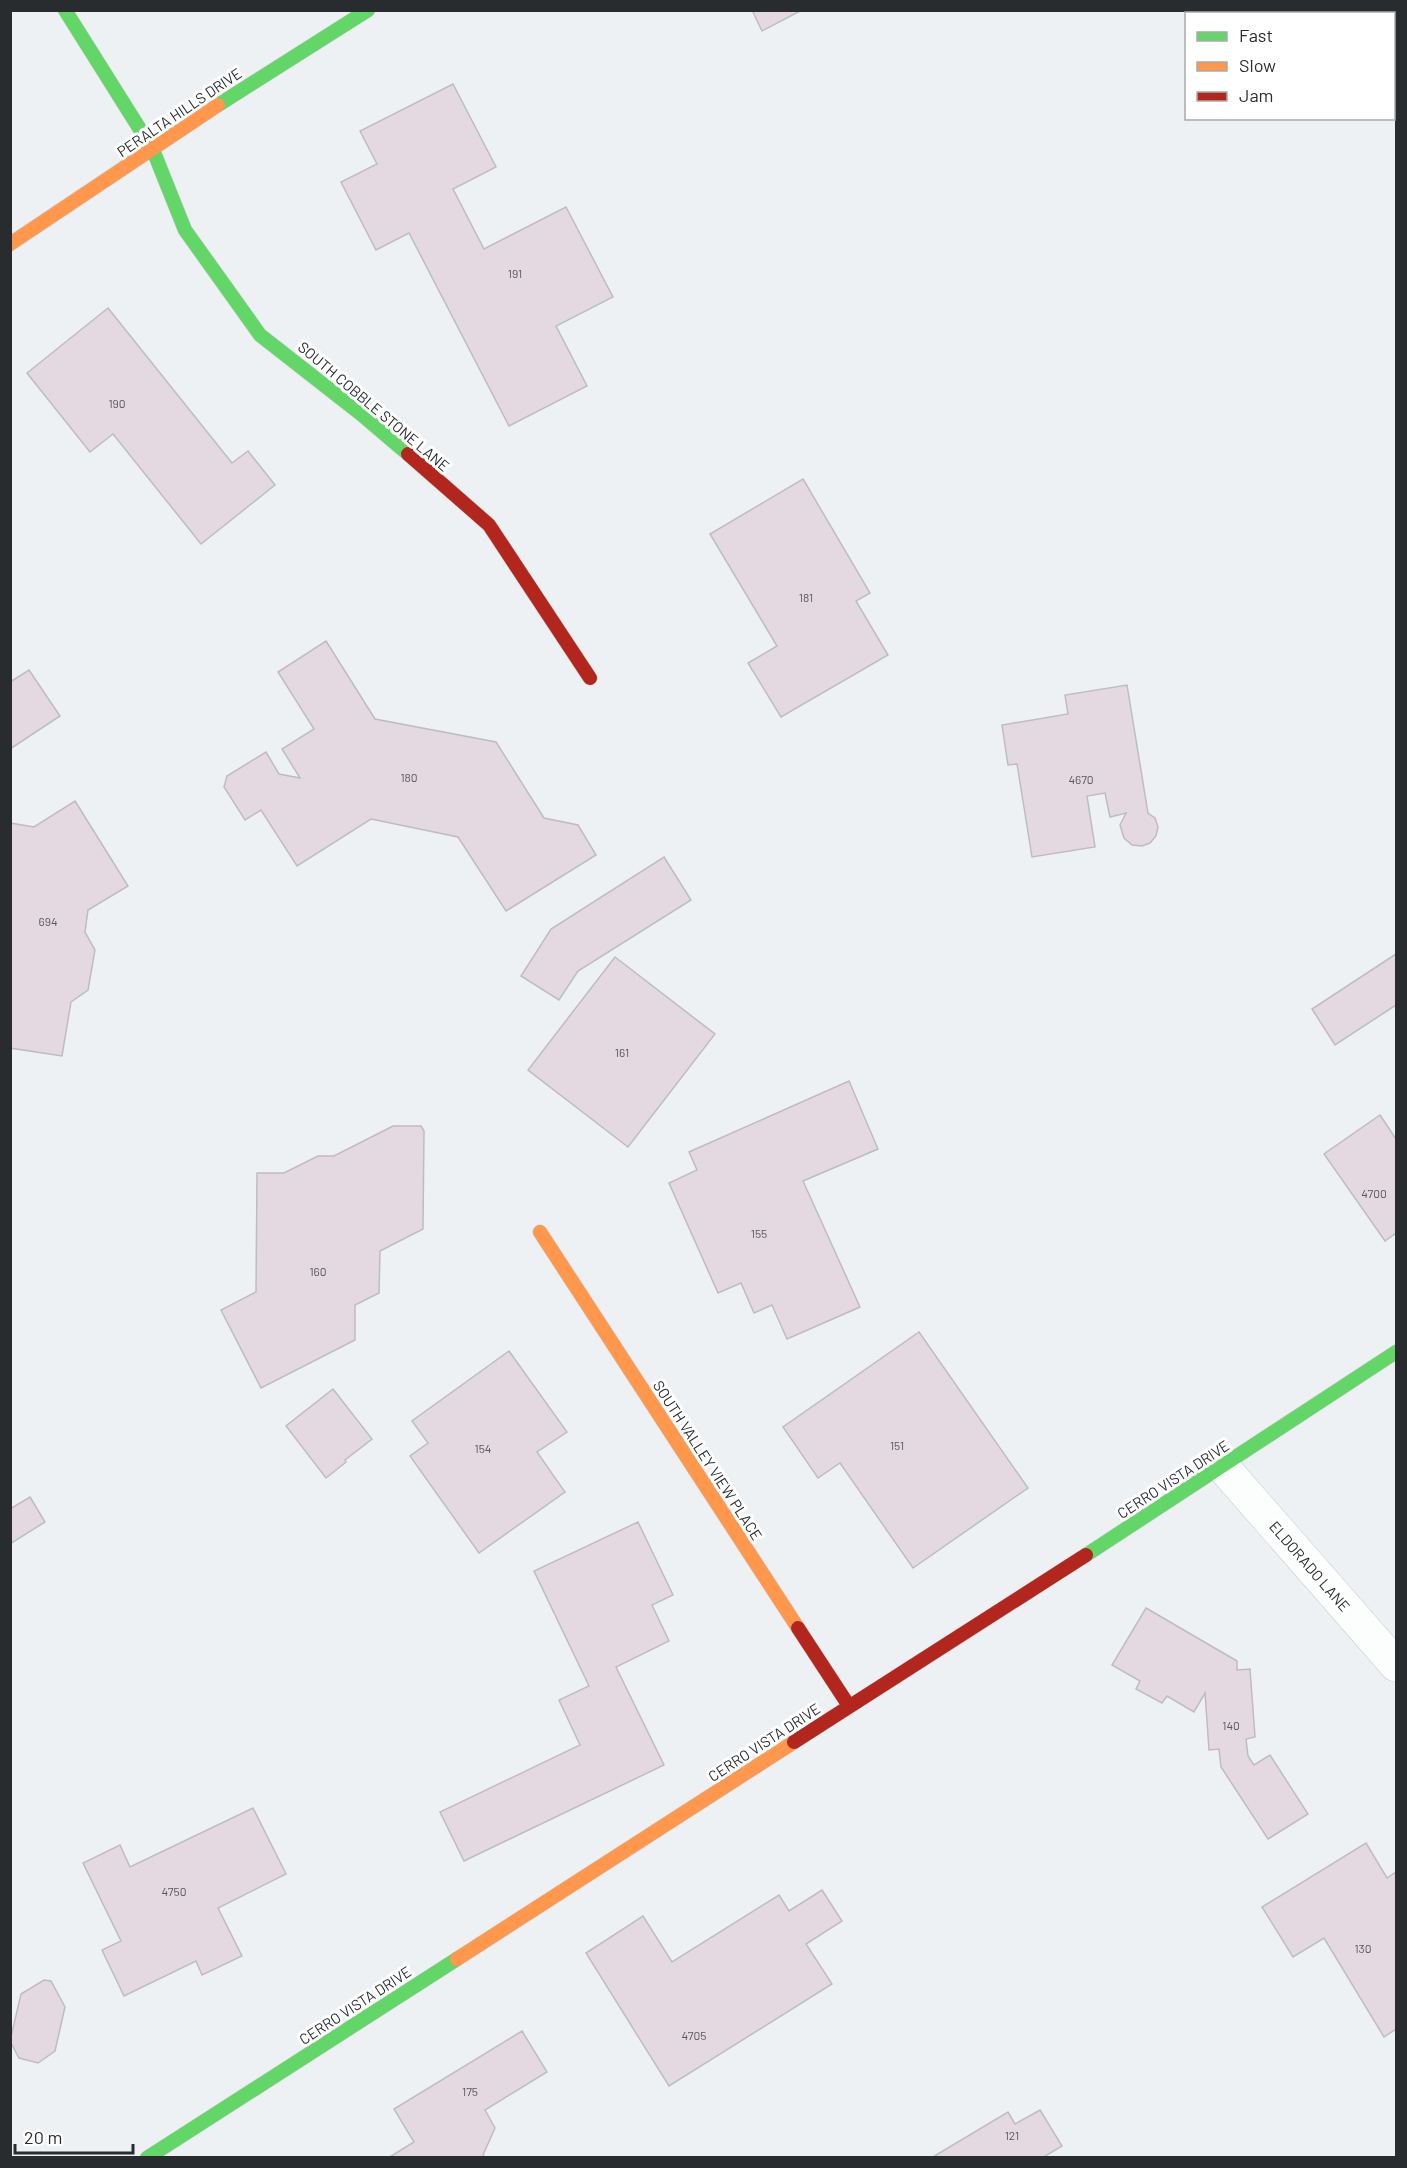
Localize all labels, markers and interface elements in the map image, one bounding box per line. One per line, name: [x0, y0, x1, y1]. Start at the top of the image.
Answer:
legend: [1185, 12, 1395, 120]
text: Fast: [1239, 24, 1273, 46]
text: Slow: [1239, 54, 1276, 76]
street label: PERALTA HILLS DRIVE: [113, 64, 245, 160]
text: Jam: [1239, 84, 1273, 106]
house number: 191: [508, 266, 522, 280]
street label: SOUTH COBBLE STONE LANE: [295, 337, 453, 475]
house number: 190: [108, 396, 126, 410]
house number: 181: [799, 590, 813, 604]
house number: 180: [400, 770, 418, 784]
house number: 4670: [1068, 772, 1094, 786]
house number: 694: [38, 914, 58, 928]
house number: 161: [615, 1045, 629, 1059]
house number: 4700: [1361, 1186, 1387, 1200]
house number: 155: [751, 1226, 767, 1240]
house number: 160: [309, 1264, 327, 1278]
street label: SOUTH VALLEY VIEW PLACE: [650, 1377, 766, 1543]
street label: CERRO VISTA DRIVE: [1114, 1436, 1232, 1522]
house number: 151: [890, 1438, 904, 1452]
house number: 154: [475, 1441, 491, 1455]
street label: ELDORADO LANE: [1266, 1517, 1354, 1615]
street label: CERRO VISTA DRIVE: [705, 1699, 823, 1785]
house number: 140: [1222, 1718, 1240, 1732]
house number: 4750: [162, 1884, 186, 1898]
house number: 130: [1354, 1941, 1372, 1955]
street label: CERRO VISTA DRIVE: [296, 1962, 414, 2048]
house number: 4705: [682, 2028, 706, 2042]
house number: 175: [462, 2084, 478, 2098]
scale bar: [15, 2117, 134, 2155]
text: 20 m: [24, 2126, 62, 2148]
house number: 121: [1005, 2128, 1019, 2142]

